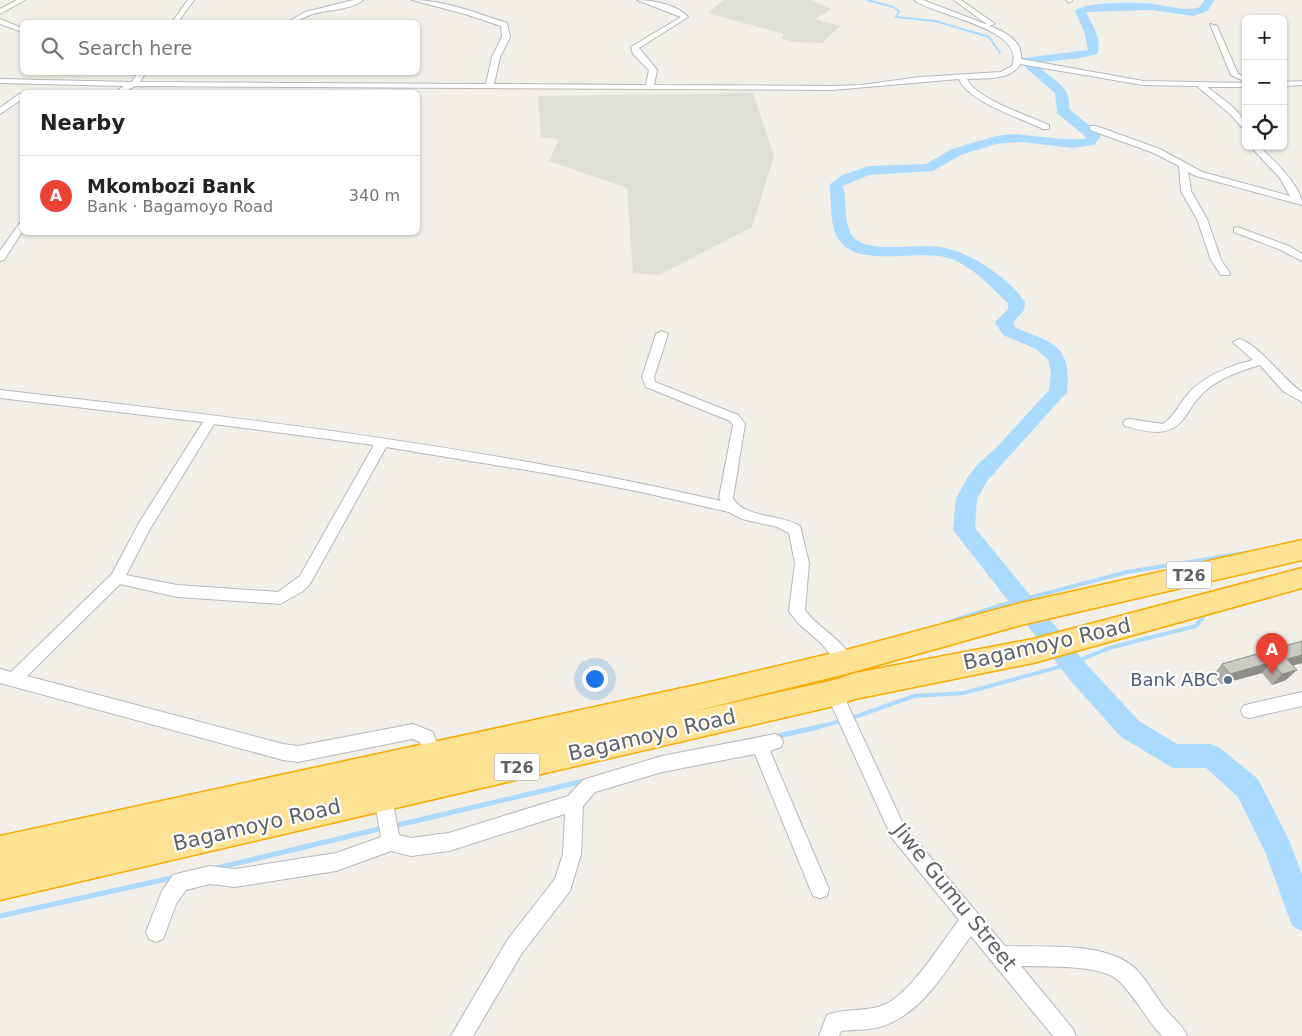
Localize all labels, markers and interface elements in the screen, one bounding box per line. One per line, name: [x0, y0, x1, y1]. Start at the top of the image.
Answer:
map controls: [1242, 15, 1287, 150]
button: +: [1242, 15, 1287, 60]
search box: [20, 20, 420, 75]
icon: search: [38, 34, 66, 62]
text: Search here: [78, 37, 192, 59]
button: −: [1242, 60, 1287, 105]
button: locate: [1242, 105, 1287, 150]
text: Nearby: [40, 111, 125, 135]
text: Mkombozi Bank: [87, 175, 255, 197]
text: A: [50, 186, 62, 205]
text: 340 m: [349, 186, 400, 205]
text: Bank · Bagamoyo Road: [87, 197, 273, 216]
road number: T26: [1166, 562, 1212, 588]
street label: Bagamoyo Road: [961, 613, 1133, 675]
pin: A: [1256, 633, 1288, 674]
your location: [582, 666, 608, 692]
place label: Bank ABC: [1130, 669, 1218, 690]
marker: Bank ABC: [1222, 674, 1234, 686]
street label: Bagamoyo Road: [566, 704, 738, 766]
road number: T26: [494, 754, 540, 780]
street label: Bagamoyo Road: [171, 794, 343, 856]
street label: Jiwe Gumu Street: [887, 817, 1022, 976]

